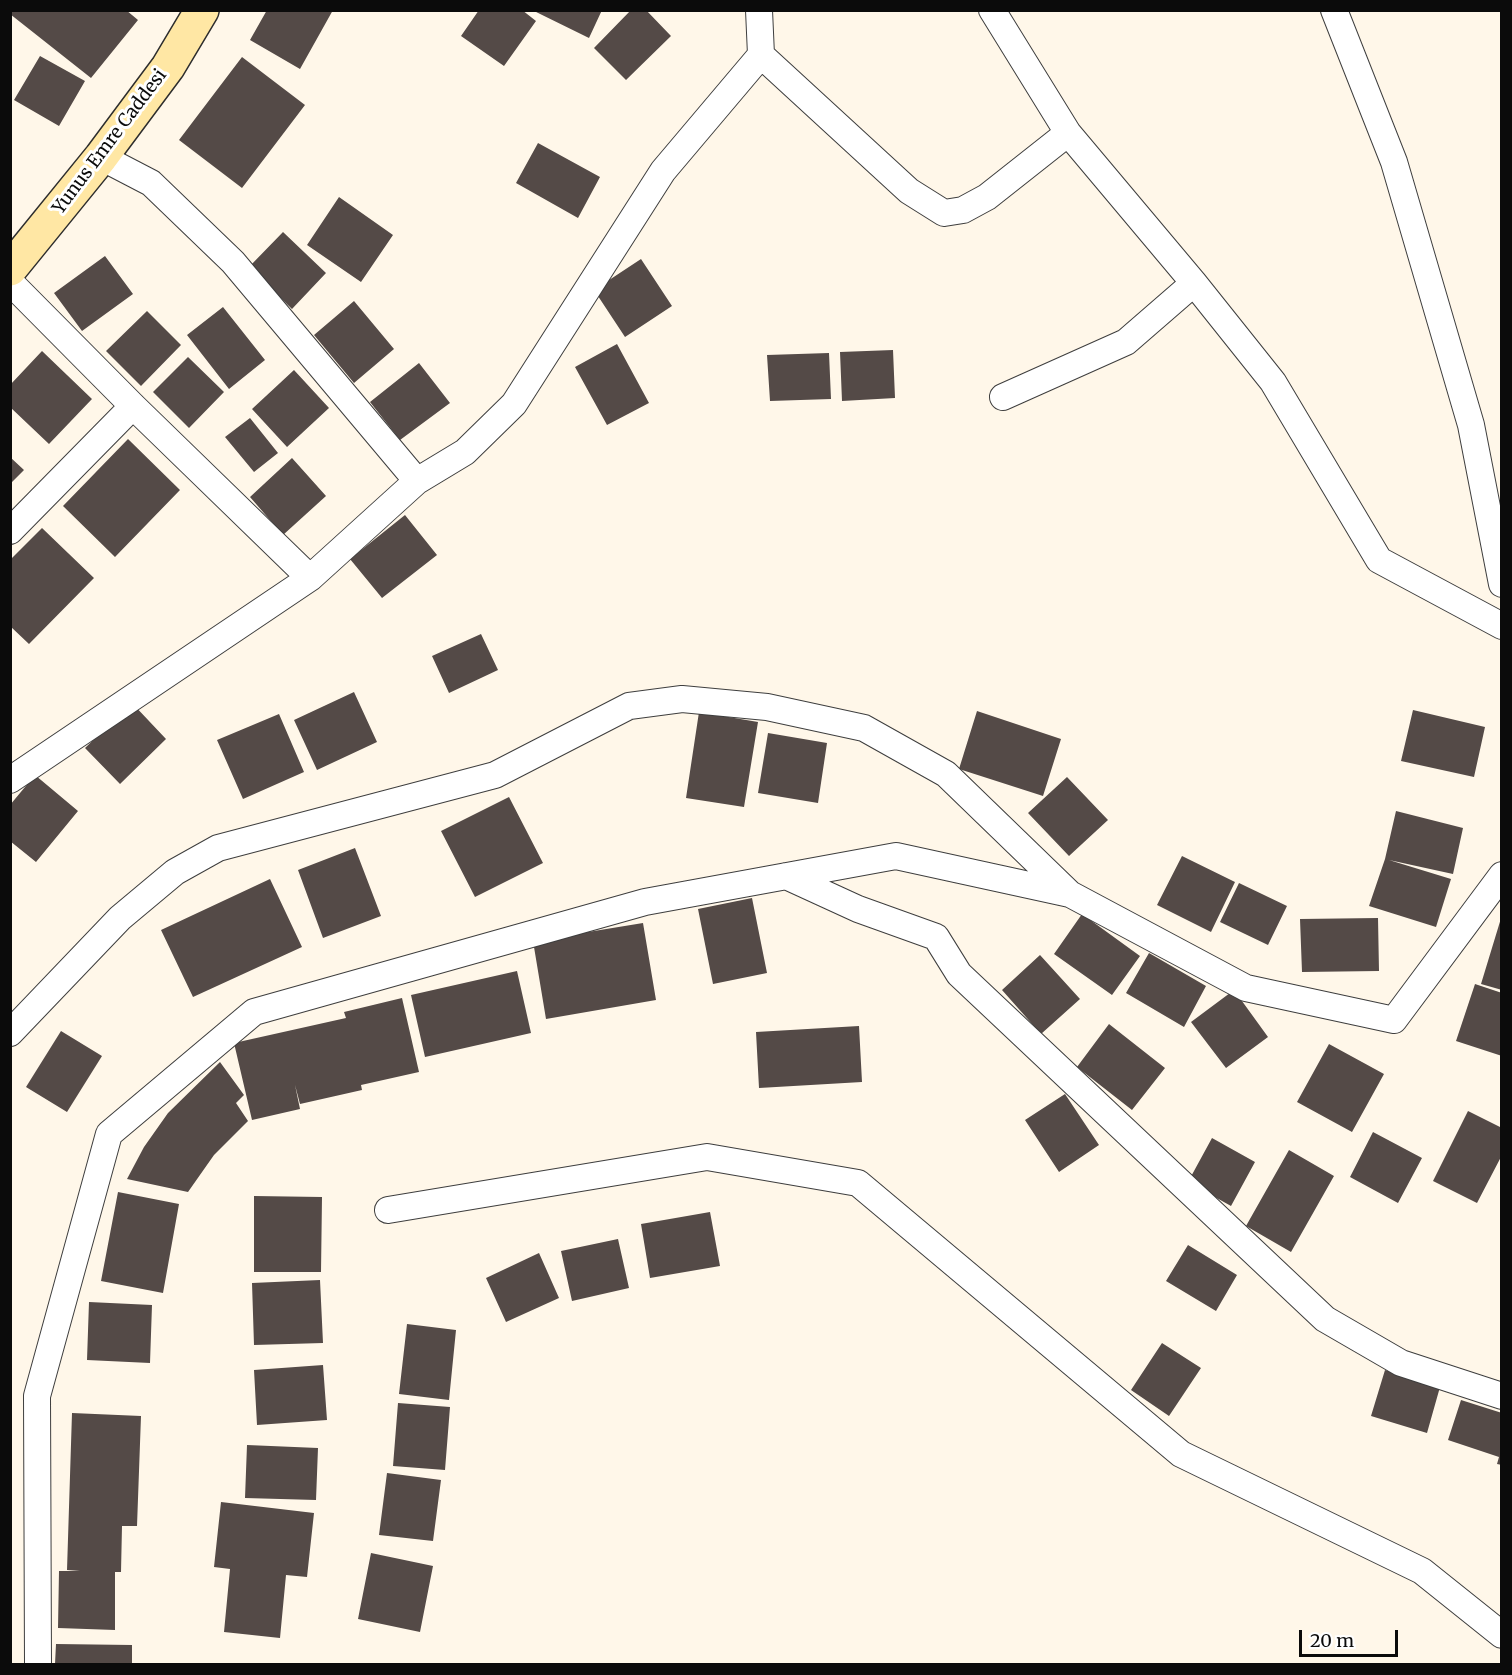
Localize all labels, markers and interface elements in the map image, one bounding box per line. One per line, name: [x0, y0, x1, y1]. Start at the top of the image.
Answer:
street label: Yunus Emre Caddesi: [48, 65, 172, 219]
scale bar: [1302, 1618, 1401, 1656]
text: 20 m: [1310, 1629, 1354, 1652]

